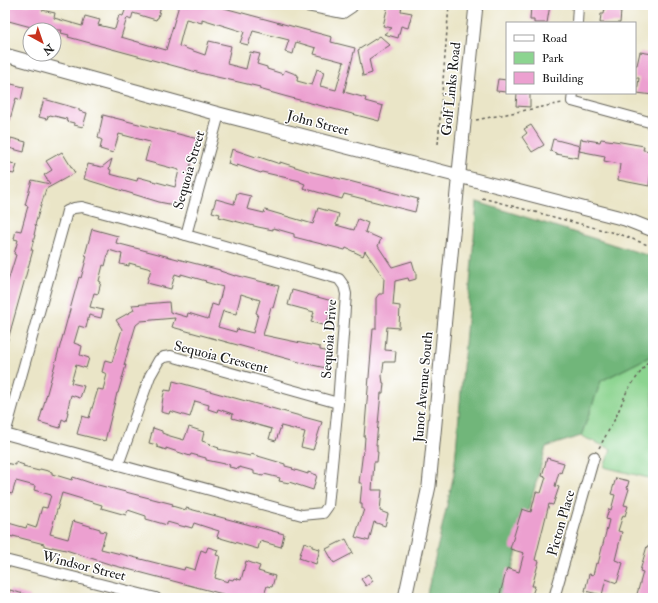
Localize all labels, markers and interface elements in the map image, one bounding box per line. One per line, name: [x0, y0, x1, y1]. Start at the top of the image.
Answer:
north arrow: [22, 22, 62, 62]
legend: [506, 22, 636, 94]
text: Road: [542, 31, 567, 46]
text: N: [39, 40, 57, 58]
street label: Golf Links Road: [438, 41, 464, 137]
text: Park: [542, 51, 564, 66]
text: Building: [542, 71, 585, 86]
street label: John Street: [284, 106, 351, 140]
street label: Sequoia Street: [170, 128, 208, 211]
street label: Sequoia Drive: [318, 299, 340, 379]
street label: Junot Avenue South: [410, 330, 436, 444]
street label: Sequoia Crescent: [172, 337, 270, 377]
street label: Picton Place: [543, 488, 579, 558]
street label: Windsor Street: [40, 547, 128, 585]

